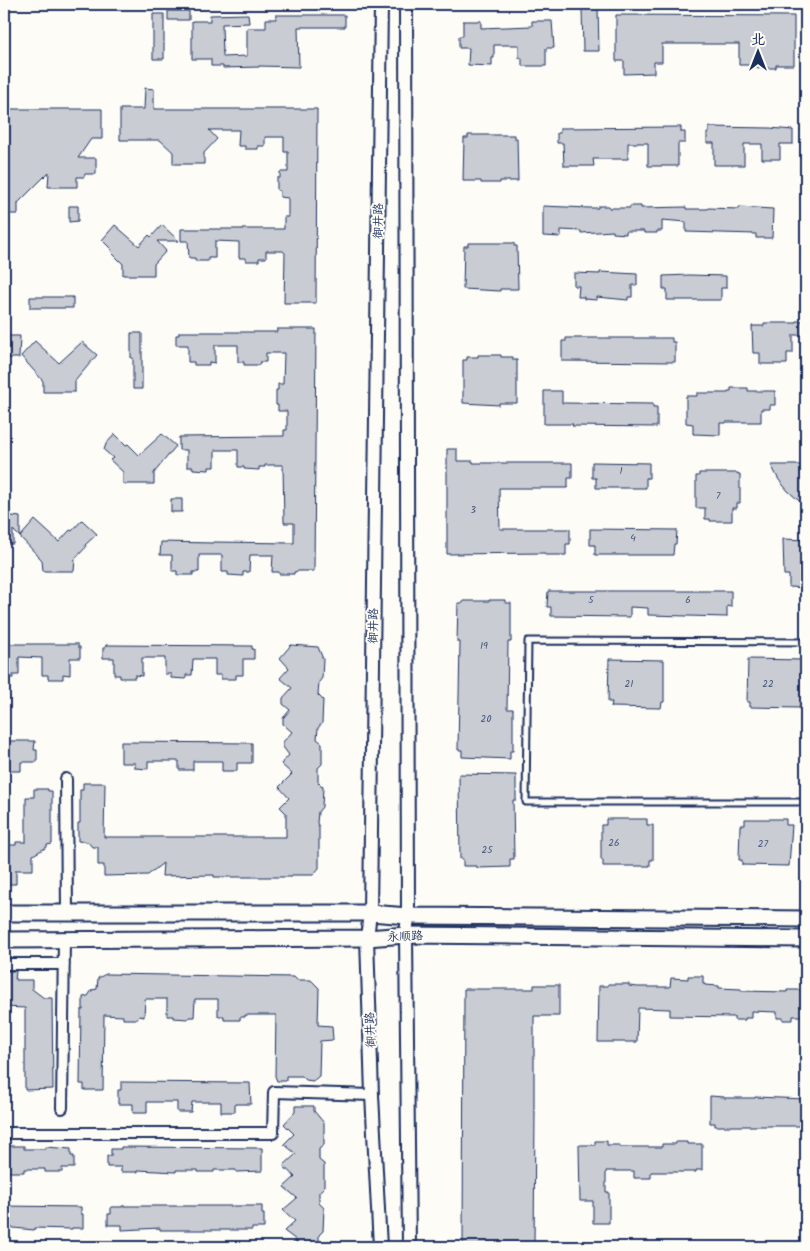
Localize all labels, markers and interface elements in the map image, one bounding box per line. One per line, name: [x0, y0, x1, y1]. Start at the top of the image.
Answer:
north arrow: [732, 28, 782, 78]
text: 北: [751, 29, 765, 51]
street label: 御井路: [369, 203, 388, 239]
house number: 1: [619, 463, 623, 479]
house number: 7: [716, 488, 721, 504]
house number: 3: [470, 502, 476, 518]
house number: 4: [630, 530, 636, 546]
house number: 5: [588, 592, 594, 608]
house number: 6: [685, 592, 691, 608]
street label: 御井路: [364, 608, 383, 644]
house number: 19: [480, 638, 488, 654]
house number: 21: [625, 676, 633, 692]
house number: 22: [762, 676, 774, 692]
house number: 20: [481, 711, 491, 727]
house number: 26: [608, 835, 620, 851]
house number: 27: [758, 836, 769, 852]
house number: 25: [481, 842, 493, 858]
street label: 永顺路: [387, 926, 423, 947]
street label: 御井路: [360, 1012, 381, 1048]

